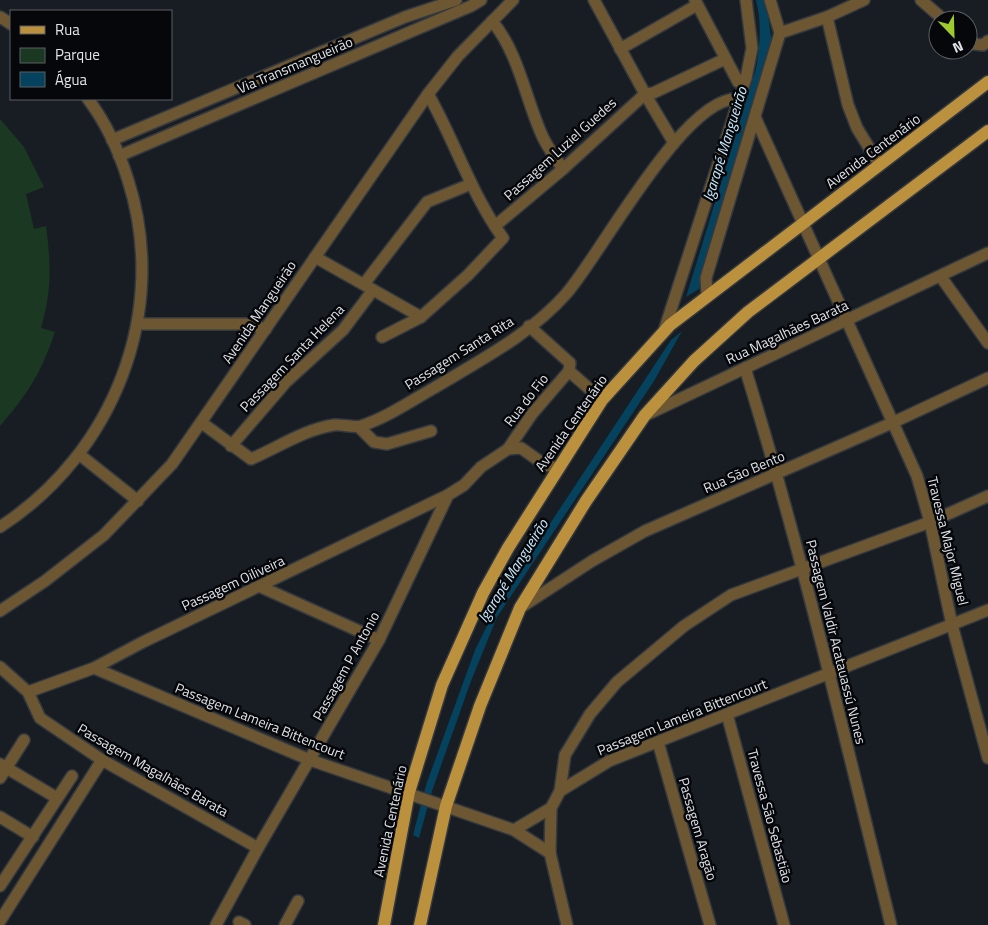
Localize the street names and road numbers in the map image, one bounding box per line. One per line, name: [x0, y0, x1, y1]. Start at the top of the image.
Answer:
street label: Via Transmangueirão: [234, 31, 356, 98]
street label: Passagem Luziel Guedes: [499, 92, 621, 205]
street label: Avenida Centenário: [821, 108, 924, 193]
street label: Avenida Mangueirão: [216, 256, 301, 367]
street label: Rua Magalhães Barata: [722, 294, 851, 369]
street label: Passagem Santa Helena: [235, 299, 349, 416]
street label: Passagem Santa Rita: [400, 311, 517, 395]
street label: Rua do Fio: [498, 369, 553, 431]
street label: Avenida Centenário: [529, 370, 612, 475]
street label: Rua São Bento: [700, 445, 788, 498]
street label: Travessa Major Miguel: [922, 474, 975, 607]
street label: Passagem Valdir Acatauassú Nunes: [801, 537, 872, 746]
street label: Passagem Oiliveira: [178, 549, 288, 616]
street label: Passagem P Antonio: [307, 607, 384, 724]
street label: Passagem Lameira Bittencourt: [594, 673, 770, 760]
street label: Passagem Lameira Bittencourt: [172, 677, 348, 764]
street label: Passagem Magalhães Barata: [74, 718, 233, 821]
street label: Travessa São Sebastião: [743, 747, 798, 885]
street label: Avenida Centenário: [367, 763, 412, 879]
street label: Passagem Aragão: [674, 775, 723, 883]

